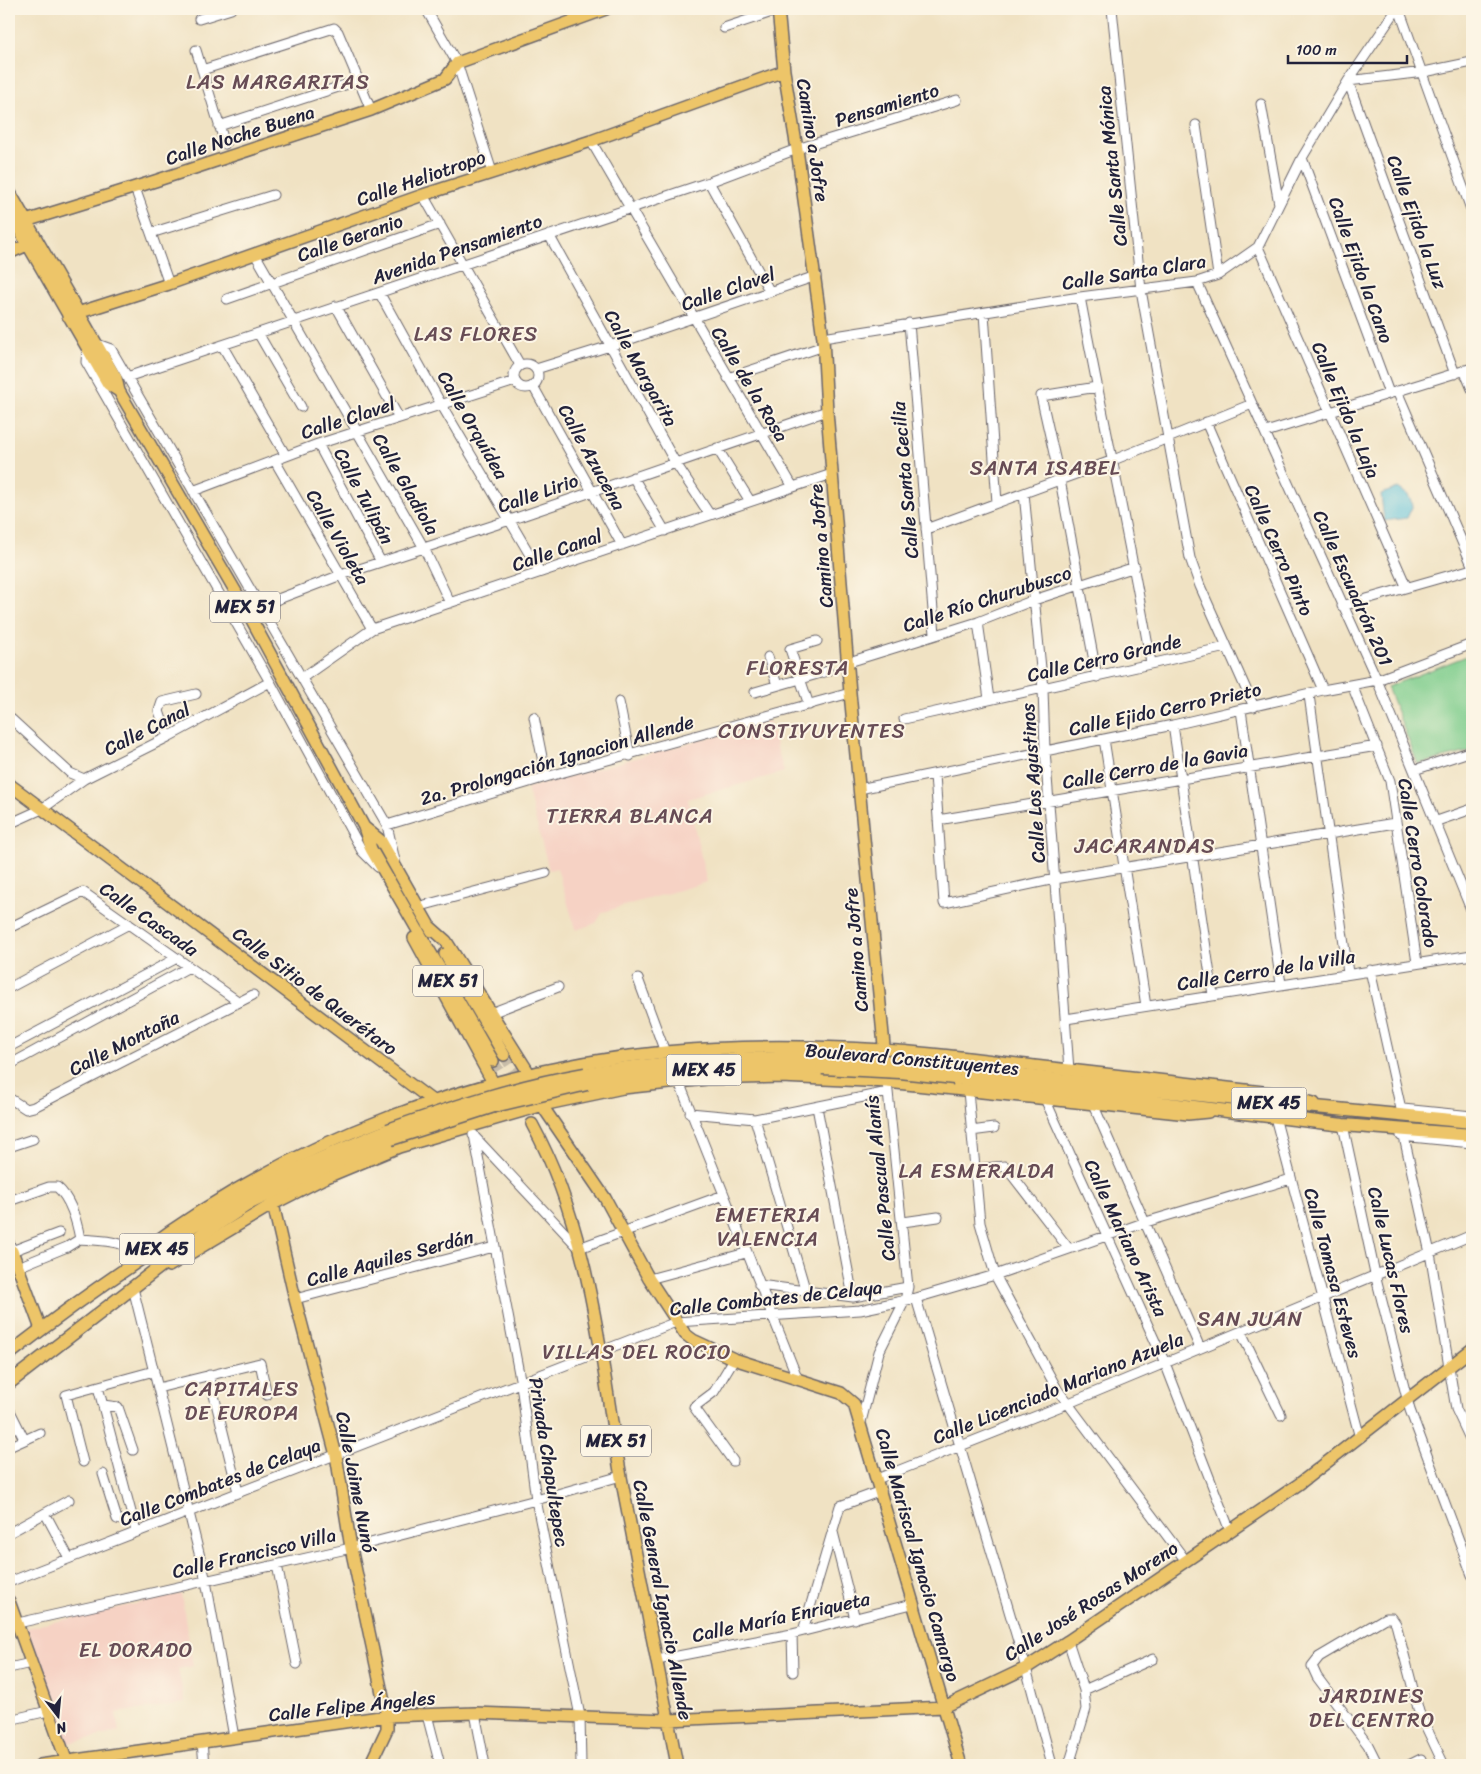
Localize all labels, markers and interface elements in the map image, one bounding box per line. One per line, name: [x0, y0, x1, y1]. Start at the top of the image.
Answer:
scale bar: [1288, 32, 1407, 64]
text: 100 m: [1296, 37, 1337, 63]
district label: LAS MARGARITAS: [186, 63, 370, 101]
street label: Pensamiento: [831, 73, 944, 137]
street label: Camino a Jofre: [787, 76, 839, 204]
street label: Calle Santa Mónica: [1087, 84, 1137, 248]
street label: Calle Noche Buena: [161, 95, 319, 175]
street label: Calle Heliotropo: [352, 140, 491, 216]
street label: Calle Ejido la Luz: [1377, 150, 1457, 295]
street label: Calle Ejido la Cano: [1319, 192, 1403, 348]
street label: Calle Geranio: [293, 204, 407, 272]
street label: Avenida Pensamiento: [366, 204, 547, 294]
street label: Calle Santa Clara: [1060, 244, 1209, 300]
street label: Calle Clavel: [676, 257, 780, 321]
street label: Calle Margarita: [595, 303, 687, 433]
district label: LAS FLORES: [414, 315, 538, 353]
street label: Calle de la Rosa: [702, 320, 798, 449]
street label: Calle Ejido la Laja: [1302, 336, 1390, 484]
street label: Calle Orquídea: [428, 364, 518, 486]
street label: Calle Clavel: [296, 387, 400, 449]
street label: Calle Azucena: [549, 398, 635, 517]
street label: Calle Santa Cecilia: [882, 400, 928, 560]
street label: Calle Gladiola: [363, 427, 449, 542]
street label: Calle Tulipán: [325, 441, 403, 551]
district label: SANTA ISABEL: [970, 449, 1120, 487]
street label: Calle Lirio: [493, 464, 583, 522]
street label: Calle Cerro Pinto: [1235, 479, 1323, 621]
street label: Calle Violeta: [297, 483, 379, 592]
street label: Camino a Jofre: [799, 483, 843, 609]
street label: Calle Escuadrón 201: [1304, 504, 1402, 672]
street label: Calle Canal: [507, 519, 607, 581]
street label: Calle Río Churubusco: [898, 556, 1076, 642]
road number: MEX 51: [210, 592, 280, 622]
street label: Calle Cerro Grande: [1024, 624, 1184, 692]
district label: FLORESTA: [746, 649, 850, 687]
street label: Calle Ejido Cerro Prieto: [1066, 672, 1264, 746]
street label: Calle Canal: [98, 693, 197, 765]
street label: Calle Los Agustinos: [1011, 702, 1055, 864]
street label: 2a. Prolongación Ignacion Allende: [416, 705, 698, 815]
district label: CONSTIYUYENTES: [718, 712, 906, 750]
street label: Calle Cerro de la Gavia: [1060, 733, 1251, 799]
street label: Calle Cerro Colorado: [1388, 776, 1448, 950]
district label: TIERRA BLANCA: [546, 797, 714, 835]
district label: JACARANDAS: [1073, 827, 1216, 865]
street label: Calle Cascada: [93, 873, 206, 966]
street label: Camino a Jofre: [834, 887, 878, 1013]
street label: Calle Sitio de Querétaro: [225, 918, 405, 1065]
street label: Calle Cerro de la Villa: [1175, 940, 1358, 1000]
road number: MEX 51: [413, 966, 483, 996]
street label: Calle Montaña: [63, 1001, 186, 1085]
street label: Boulevard Constituyentes: [804, 1033, 1020, 1085]
road number: MEX 45: [666, 1054, 742, 1086]
road number: MEX 45: [1232, 1088, 1306, 1118]
street label: Calle Pascual Alanís: [855, 1093, 905, 1263]
district label: LA ESMERALDA: [898, 1152, 1056, 1190]
street label: Calle Mariano Arista: [1075, 1154, 1177, 1323]
street label: Calle Lucas Flores: [1358, 1183, 1424, 1337]
street label: Calle Tomasa Esteves: [1294, 1184, 1372, 1362]
district label: EMETERIA VALENCIA: [715, 1196, 821, 1258]
street label: Calle Aquiles Serdán: [303, 1220, 477, 1296]
road number: MEX 45: [120, 1234, 194, 1264]
street label: Calle Combates de Celaya: [668, 1270, 884, 1326]
district label: SAN JUAN: [1197, 1300, 1303, 1338]
street label: Calle Licenciado Mariano Azuela: [928, 1322, 1189, 1454]
district label: VILLAS DEL ROCIO: [542, 1333, 732, 1371]
district label: CAPITALES DE EUROPA: [184, 1370, 300, 1432]
street label: Privada Chapultepec: [519, 1375, 579, 1550]
street label: Calle Jaime Nunó: [326, 1408, 386, 1556]
street label: Calle Mariscal Ignacio Camargo: [866, 1424, 970, 1686]
road number: MEX 51: [581, 1425, 651, 1456]
street label: Calle Combates de Celaya: [114, 1428, 326, 1536]
street label: Calle General Ignacio Allende: [623, 1477, 703, 1723]
street label: Calle Francisco Villa: [169, 1518, 340, 1588]
street label: Calle José Rosas Moreno: [997, 1532, 1185, 1670]
street label: Calle María Enriqueta: [689, 1582, 873, 1652]
district label: EL DORADO: [79, 1631, 193, 1669]
district label: JARDINES DEL CENTRO: [1309, 1677, 1435, 1739]
street label: Calle Felipe Ángeles: [267, 1681, 437, 1731]
north arrow: [32, 1692, 82, 1742]
text: N: [53, 1714, 71, 1741]

